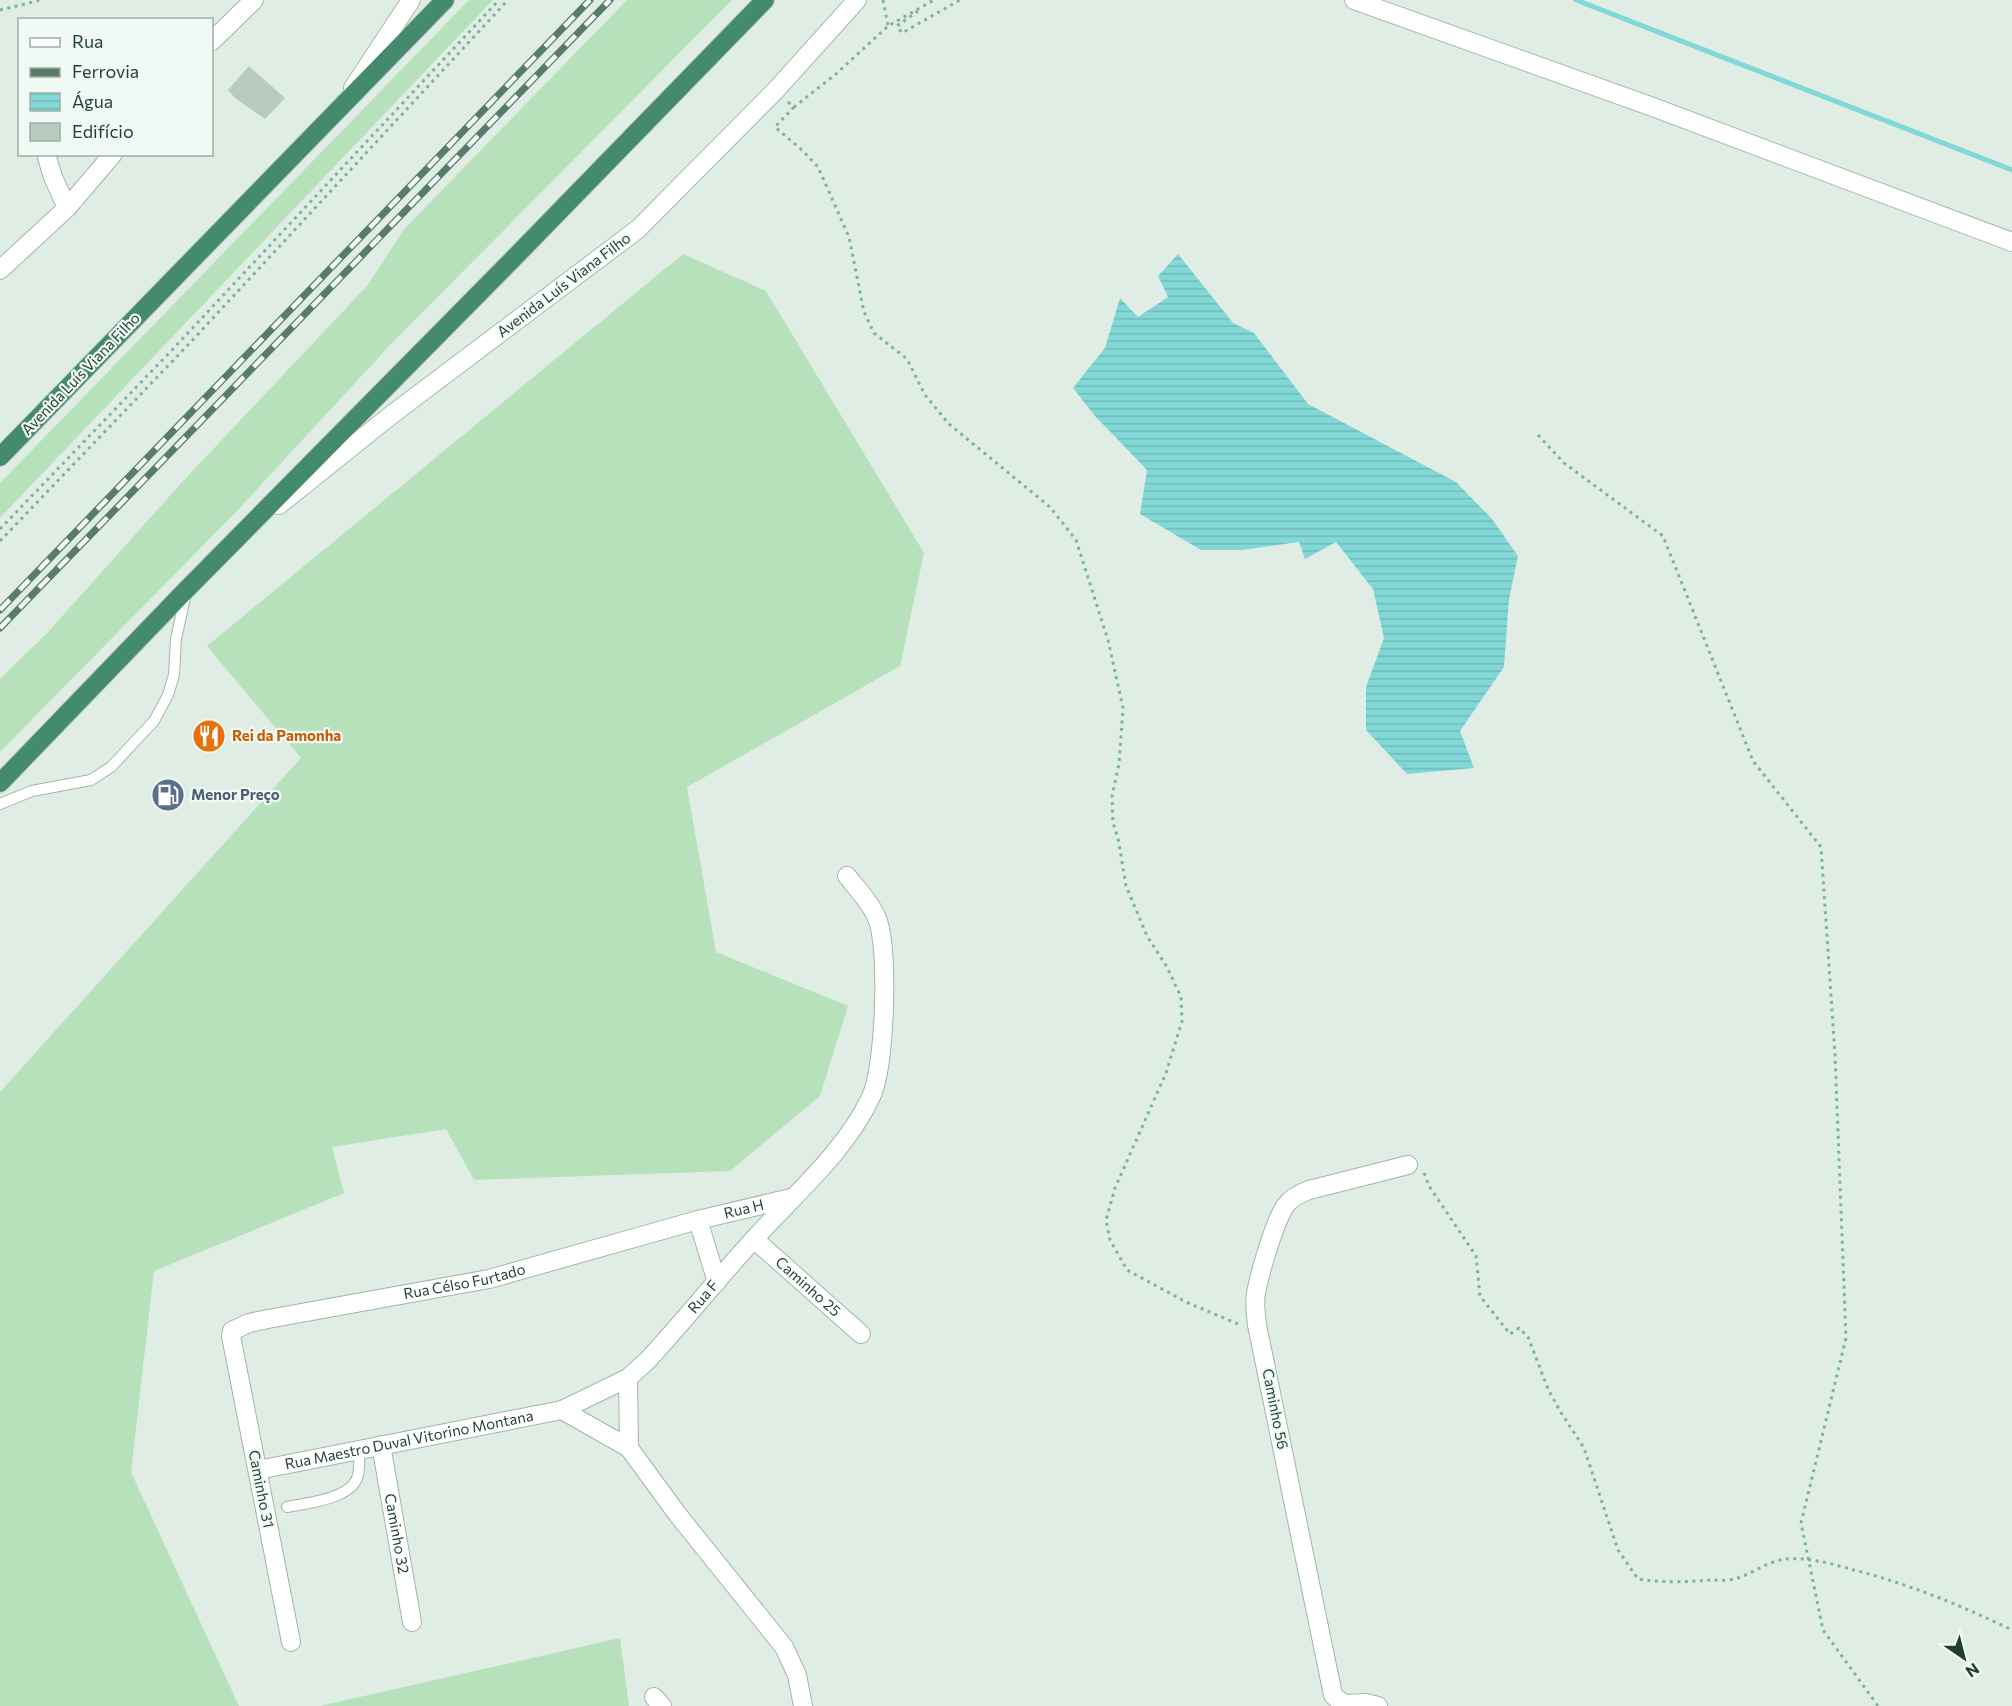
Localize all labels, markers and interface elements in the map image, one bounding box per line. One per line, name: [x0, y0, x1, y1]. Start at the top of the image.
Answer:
legend: [18, 18, 213, 156]
text: Rua: [72, 30, 103, 52]
text: Ferrovia: [72, 60, 139, 82]
text: Água: [72, 90, 113, 112]
text: Edifício: [72, 120, 134, 142]
street label: Avenida Luís Viana Filho: [493, 228, 634, 340]
street label: Avenida Luís Viana Filho: [17, 309, 143, 438]
restaurant icon: Rei da Pamonha: [191, 718, 227, 754]
place label: Rei da Pamonha: [232, 726, 341, 744]
fuel station icon: Menor Preço: [150, 777, 186, 813]
place label: Menor Preço: [191, 785, 280, 803]
street label: Rua H: [722, 1195, 765, 1222]
street label: Caminho 25: [772, 1252, 845, 1320]
street label: Rua Célso Furtado: [402, 1259, 527, 1302]
street label: Rua F: [683, 1276, 722, 1316]
street label: Caminho 56: [1259, 1367, 1293, 1451]
street label: Rua Maestro Duval Vitorino Montana: [283, 1406, 535, 1473]
street label: Caminho 31: [246, 1448, 278, 1529]
street label: Caminho 32: [382, 1492, 413, 1575]
north arrow: [1934, 1628, 1994, 1688]
text: N: [1963, 1659, 1983, 1682]

